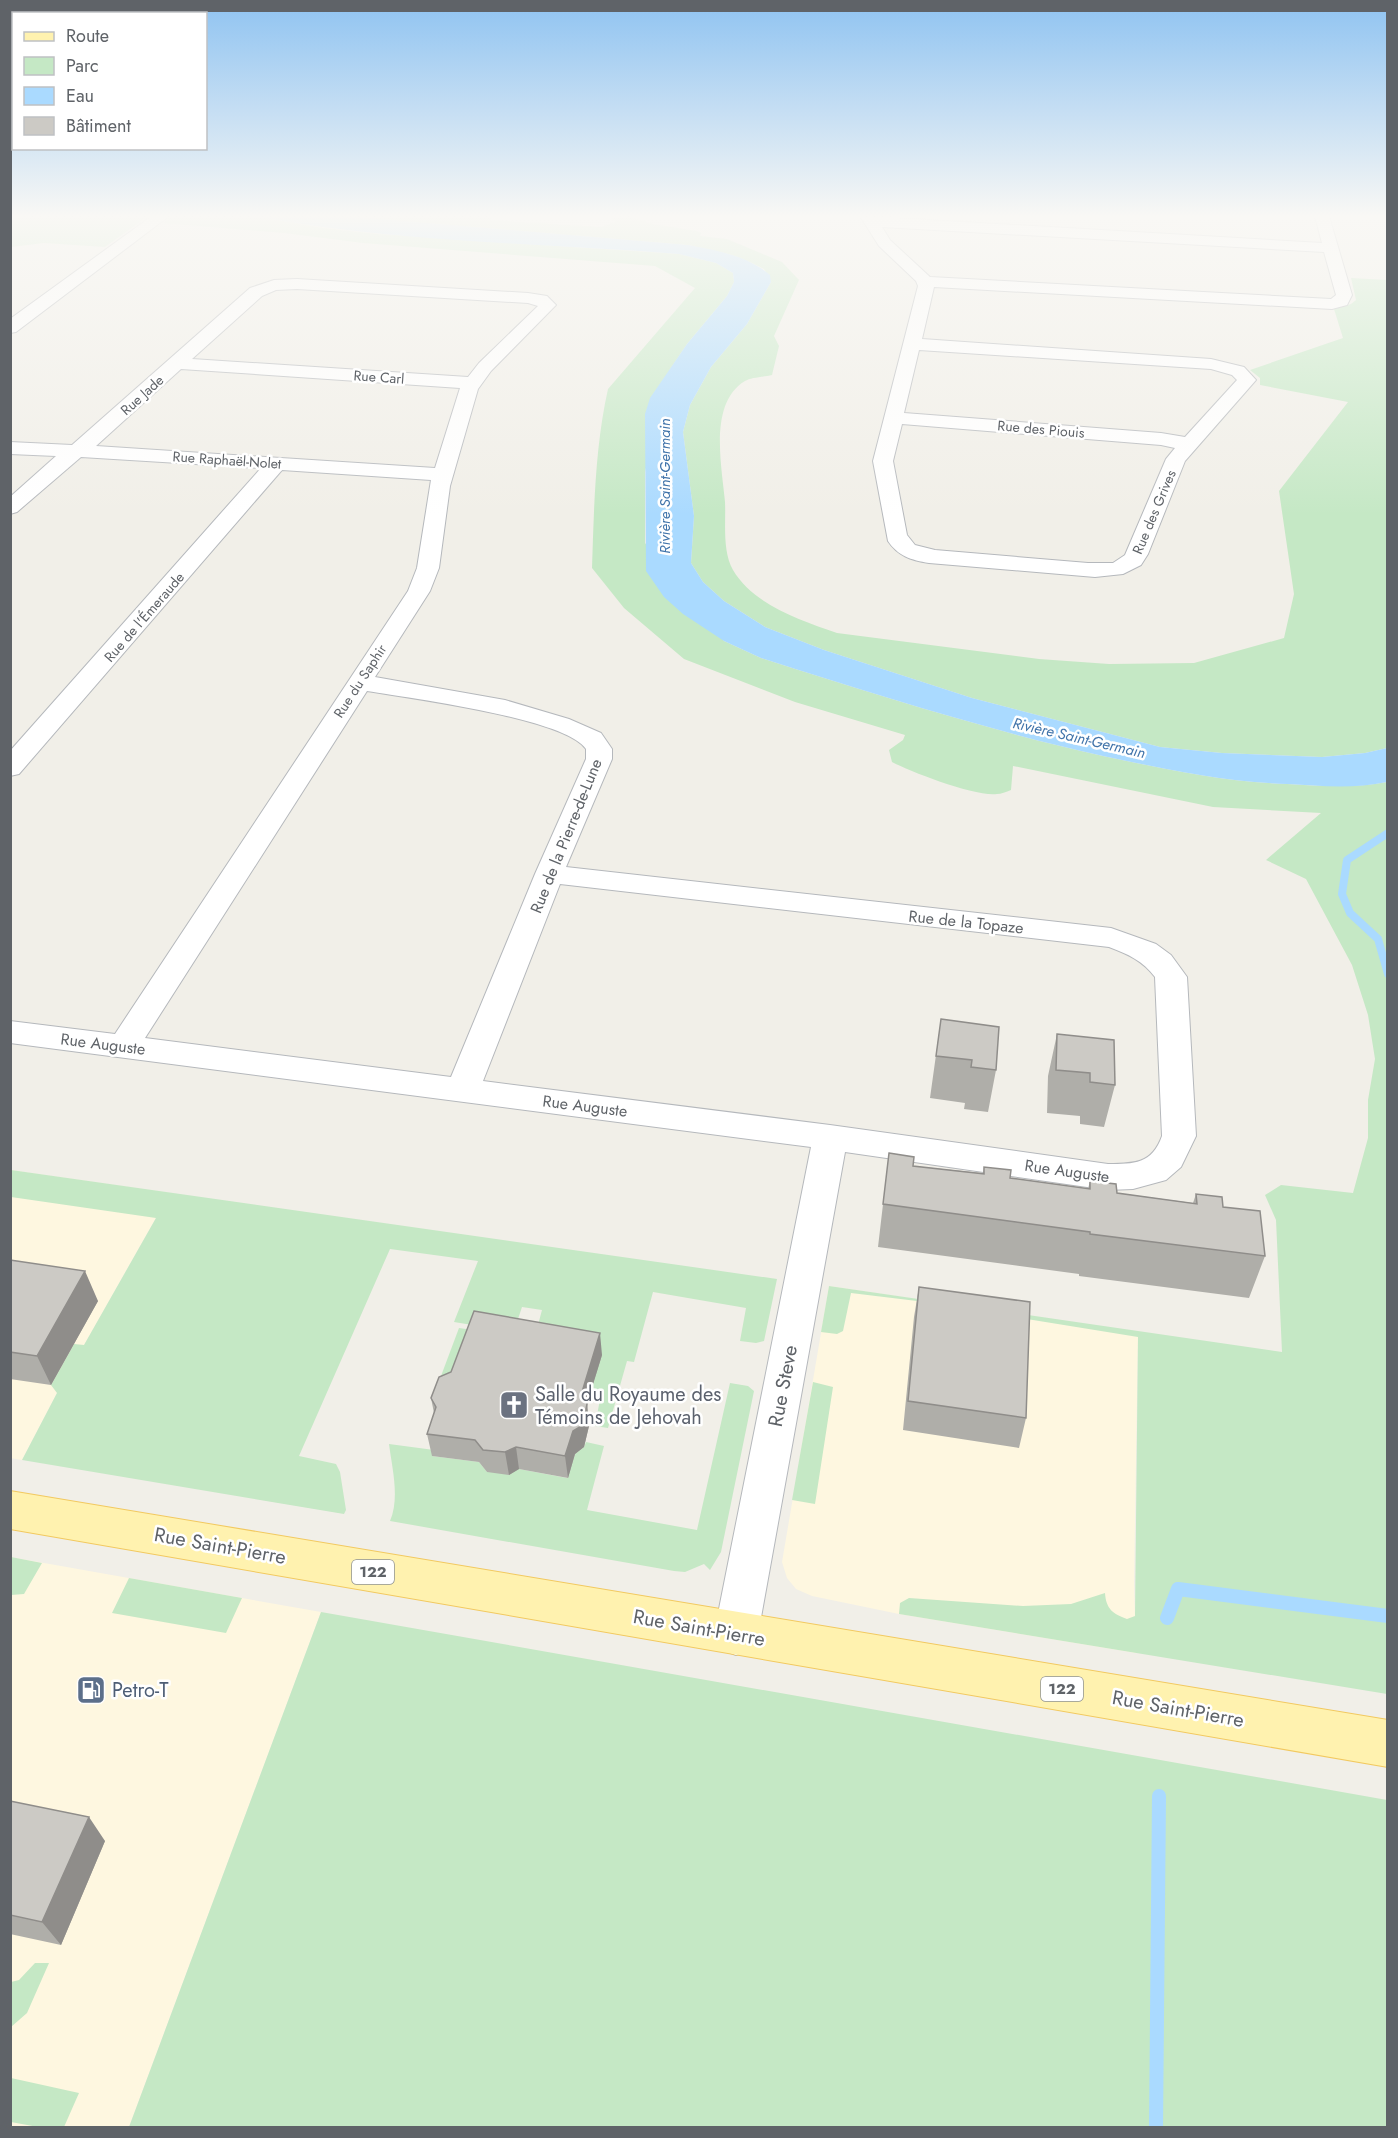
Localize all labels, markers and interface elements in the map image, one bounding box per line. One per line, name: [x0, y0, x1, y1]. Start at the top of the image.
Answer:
legend: [12, 12, 207, 150]
text: Route: [66, 23, 109, 49]
text: Parc: [66, 53, 99, 79]
text: Eau: [66, 83, 94, 109]
text: Bâtiment: [66, 113, 132, 139]
street label: Rue Carl: [353, 365, 405, 389]
street label: Rue Jade: [116, 370, 168, 420]
street label: Rue des Piouis: [997, 415, 1086, 443]
water label: Rivière Saint-Germain: [654, 418, 676, 554]
street label: Rue Raphaël-Nolet: [172, 446, 283, 474]
street label: Rue des Grives: [1127, 466, 1181, 557]
street label: Rue de l'Émeraude: [99, 568, 189, 666]
street label: Rue du Saphir: [329, 640, 391, 722]
water label: Rivière Saint-Germain: [1011, 712, 1147, 764]
street label: Rue de la Pierre-de-Lune: [524, 755, 608, 917]
street label: Rue de la Topaze: [907, 905, 1025, 939]
street label: Rue Auguste: [59, 1027, 147, 1061]
street label: Rue Auguste: [541, 1089, 629, 1123]
street label: Rue Auguste: [1023, 1154, 1111, 1188]
street label: Rue Steve: [761, 1343, 805, 1429]
place label: Salle du Royaume des Témoins de Jehovah: [535, 1380, 721, 1432]
church icon: Salle du Royaume des Témoins de Jehovah: [498, 1389, 530, 1421]
street label: Rue Saint-Pierre: [152, 1520, 288, 1572]
road number: 122: [352, 1560, 394, 1584]
street label: Rue Saint-Pierre: [631, 1602, 767, 1654]
fuel station icon: Petro-T: [75, 1674, 107, 1706]
place label: Petro-T: [112, 1676, 169, 1705]
road number: 122: [1041, 1677, 1083, 1701]
street label: Rue Saint-Pierre: [1110, 1683, 1246, 1735]

